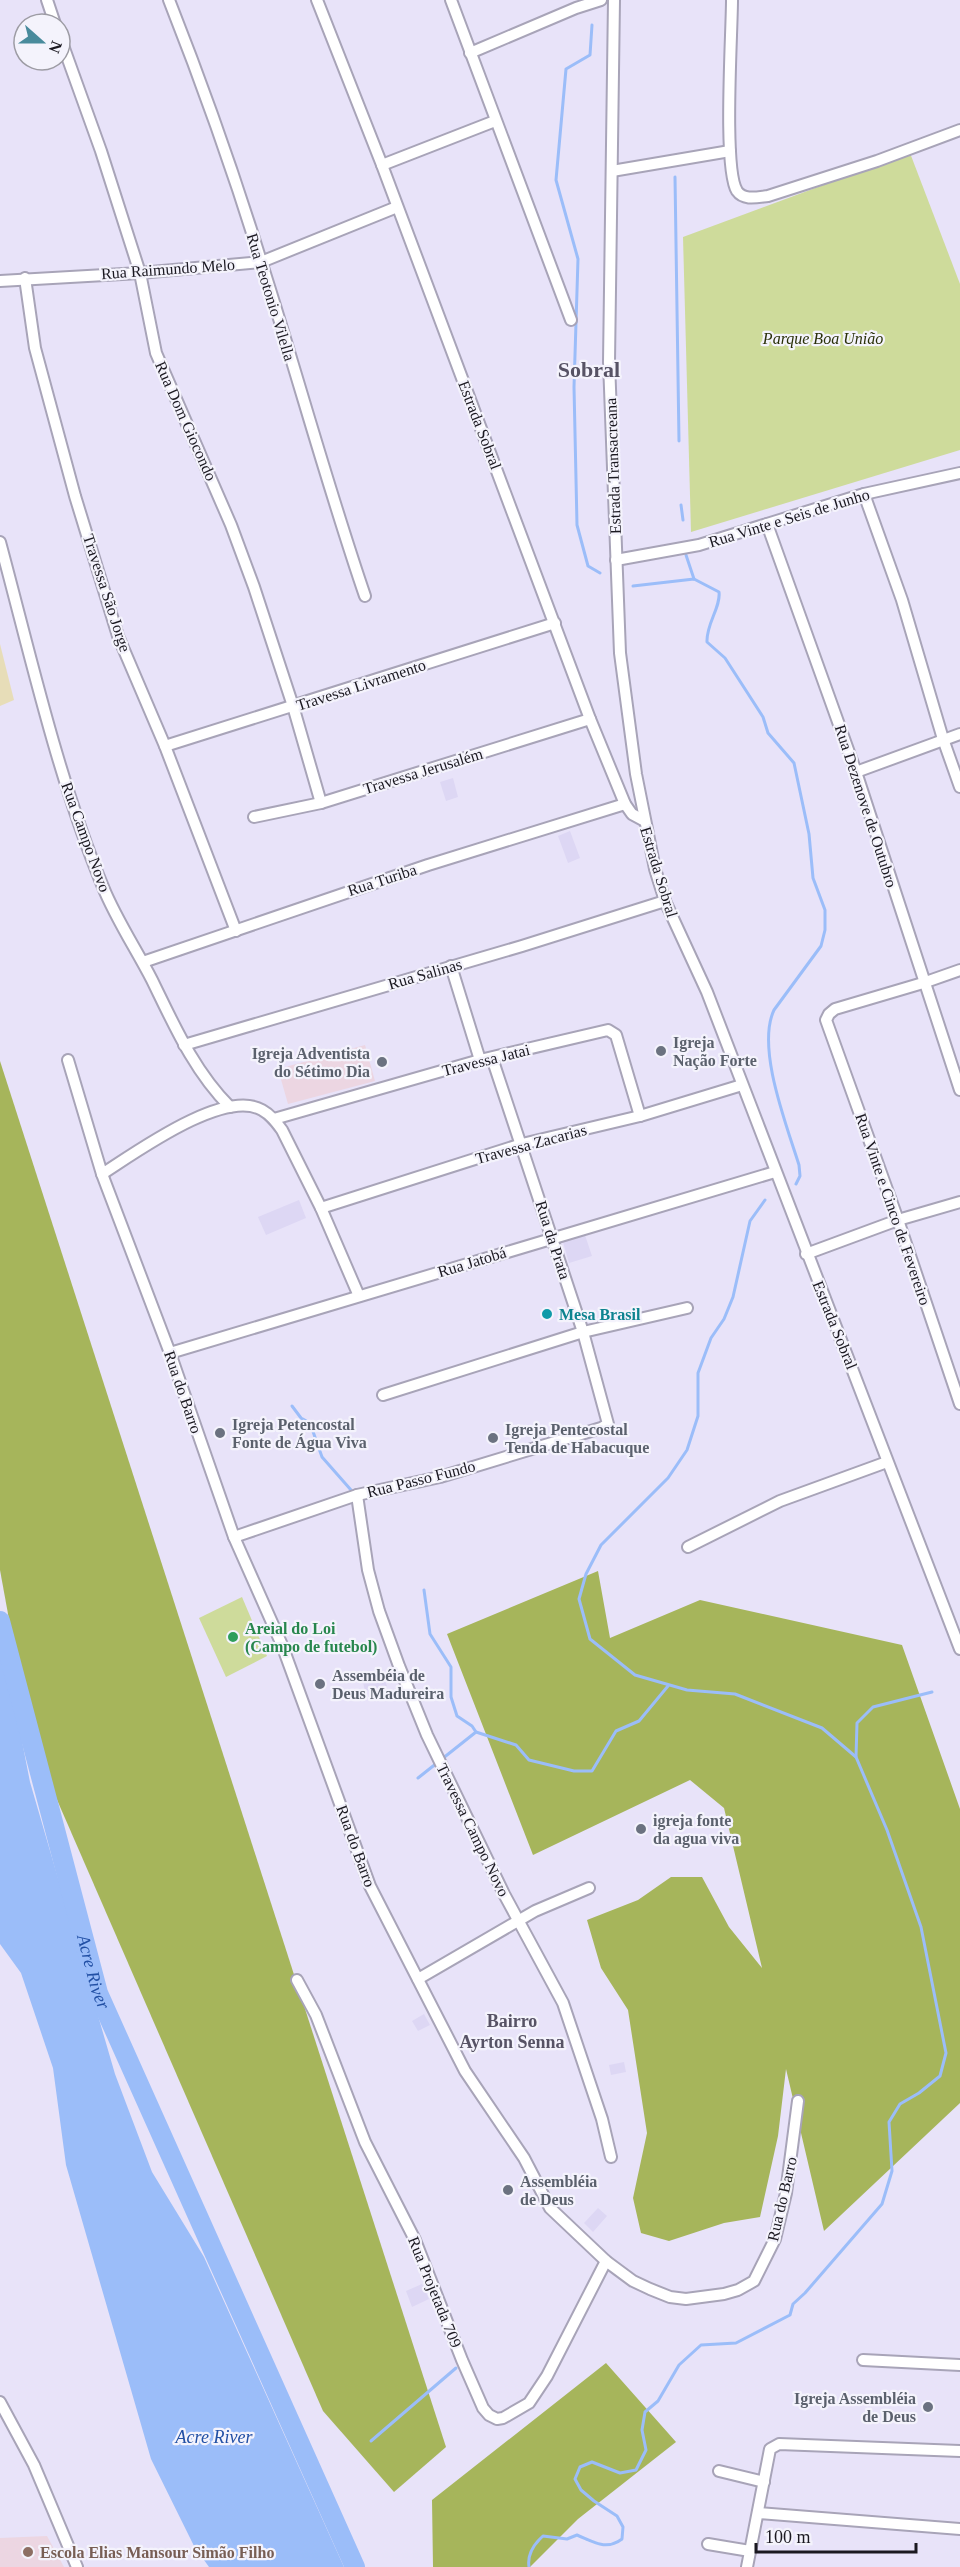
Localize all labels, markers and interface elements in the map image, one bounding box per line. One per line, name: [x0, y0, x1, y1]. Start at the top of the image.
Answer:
north arrow: [12, 12, 72, 72]
text: N: [45, 39, 66, 56]
street label: Rua Teotonio Vilella: [244, 231, 298, 363]
street label: Rua Raimundo Melo: [100, 256, 236, 282]
park label: Parque Boa União: [762, 330, 883, 348]
district label: Sobral: [558, 357, 620, 382]
street label: Rua Dom Giocondo: [152, 359, 220, 483]
street label: Estrada Sobral: [455, 378, 505, 472]
street label: Estrada Transacreana: [602, 398, 624, 534]
street label: Rua Vinte e Seis de Junho: [707, 485, 871, 551]
street label: Travessa São Jorge: [79, 532, 134, 654]
street label: Travessa Livramento: [294, 656, 428, 714]
street label: Rua Dezenove de Outubro: [832, 722, 900, 890]
street label: Travessa Jerusalém: [361, 745, 485, 797]
street label: Rua Campo Novo: [57, 780, 114, 895]
street label: Estrada Sobral: [637, 825, 681, 920]
street label: Rua Turiba: [345, 861, 419, 899]
street label: Rua Salinas: [386, 955, 464, 993]
place label: Igreja Nação Forte: [673, 1034, 757, 1070]
street label: Travessa Jatai: [440, 1041, 532, 1079]
marker: Igreja Nação Forte: [654, 1044, 668, 1058]
place label: Igreja Adventista do Sétimo Dia: [252, 1045, 370, 1080]
marker: Igreja Adventista do Sétimo Dia: [375, 1055, 389, 1069]
street label: Rua Vinte e Cinco de Fevereiro: [852, 1111, 934, 1307]
street label: Travessa Zacarias: [474, 1121, 588, 1167]
street label: Rua da Prata: [532, 1198, 574, 1282]
street label: Rua Jatobá: [436, 1244, 508, 1280]
street label: Estrada Sobral: [810, 1278, 861, 1372]
place label: Mesa Brasil: [559, 1306, 641, 1323]
marker: Mesa Brasil: [540, 1307, 554, 1321]
street label: Rua do Barro: [161, 1348, 205, 1436]
place label: Igreja Petencostal Fonte de Água Viva: [232, 1416, 367, 1452]
place label: Igreja Pentecostal Tenda de Habacuque: [505, 1421, 649, 1457]
marker: Igreja Petencostal Fonte de Água Viva: [213, 1426, 227, 1440]
marker: Igreja Pentecostal Tenda de Habacuque: [486, 1431, 500, 1445]
street label: Rua Passo Fundo: [365, 1457, 477, 1501]
place label: Areial do Loi (Campo de futebol): [245, 1620, 377, 1656]
marker: Areial do Loi (Campo de futebol): [226, 1630, 240, 1644]
place label: Assembéia de Deus Madureira: [332, 1667, 444, 1702]
marker: Assembéia de Deus Madureira: [313, 1677, 327, 1691]
street label: Travessa Campo Novo: [432, 1761, 513, 1900]
street label: Rua do Barro: [333, 1803, 379, 1889]
place label: igreja fonte da agua viva: [653, 1812, 739, 1848]
marker: igreja fonte da agua viva: [634, 1822, 648, 1836]
water label: Acre River: [73, 1931, 114, 2013]
district label: Bairro Ayrton Senna: [459, 2011, 565, 2052]
street label: Rua do Barro: [764, 2155, 800, 2243]
place label: Assembléia de Deus: [520, 2173, 597, 2208]
marker: Assembléia de Deus: [501, 2183, 515, 2197]
street label: Rua Projetada 709: [404, 2234, 465, 2350]
place label: Igreja Assembléia de Deus: [794, 2390, 916, 2425]
marker: Igreja Assembléia de Deus: [921, 2400, 935, 2414]
water label: Acre River: [175, 2427, 253, 2447]
scale bar: [756, 2516, 916, 2554]
text: 100 m: [765, 2527, 811, 2547]
place label: Escola Elias Mansour Simão Filho: [40, 2544, 274, 2561]
marker: Escola Elias Mansour Simão Filho: [21, 2545, 35, 2559]

